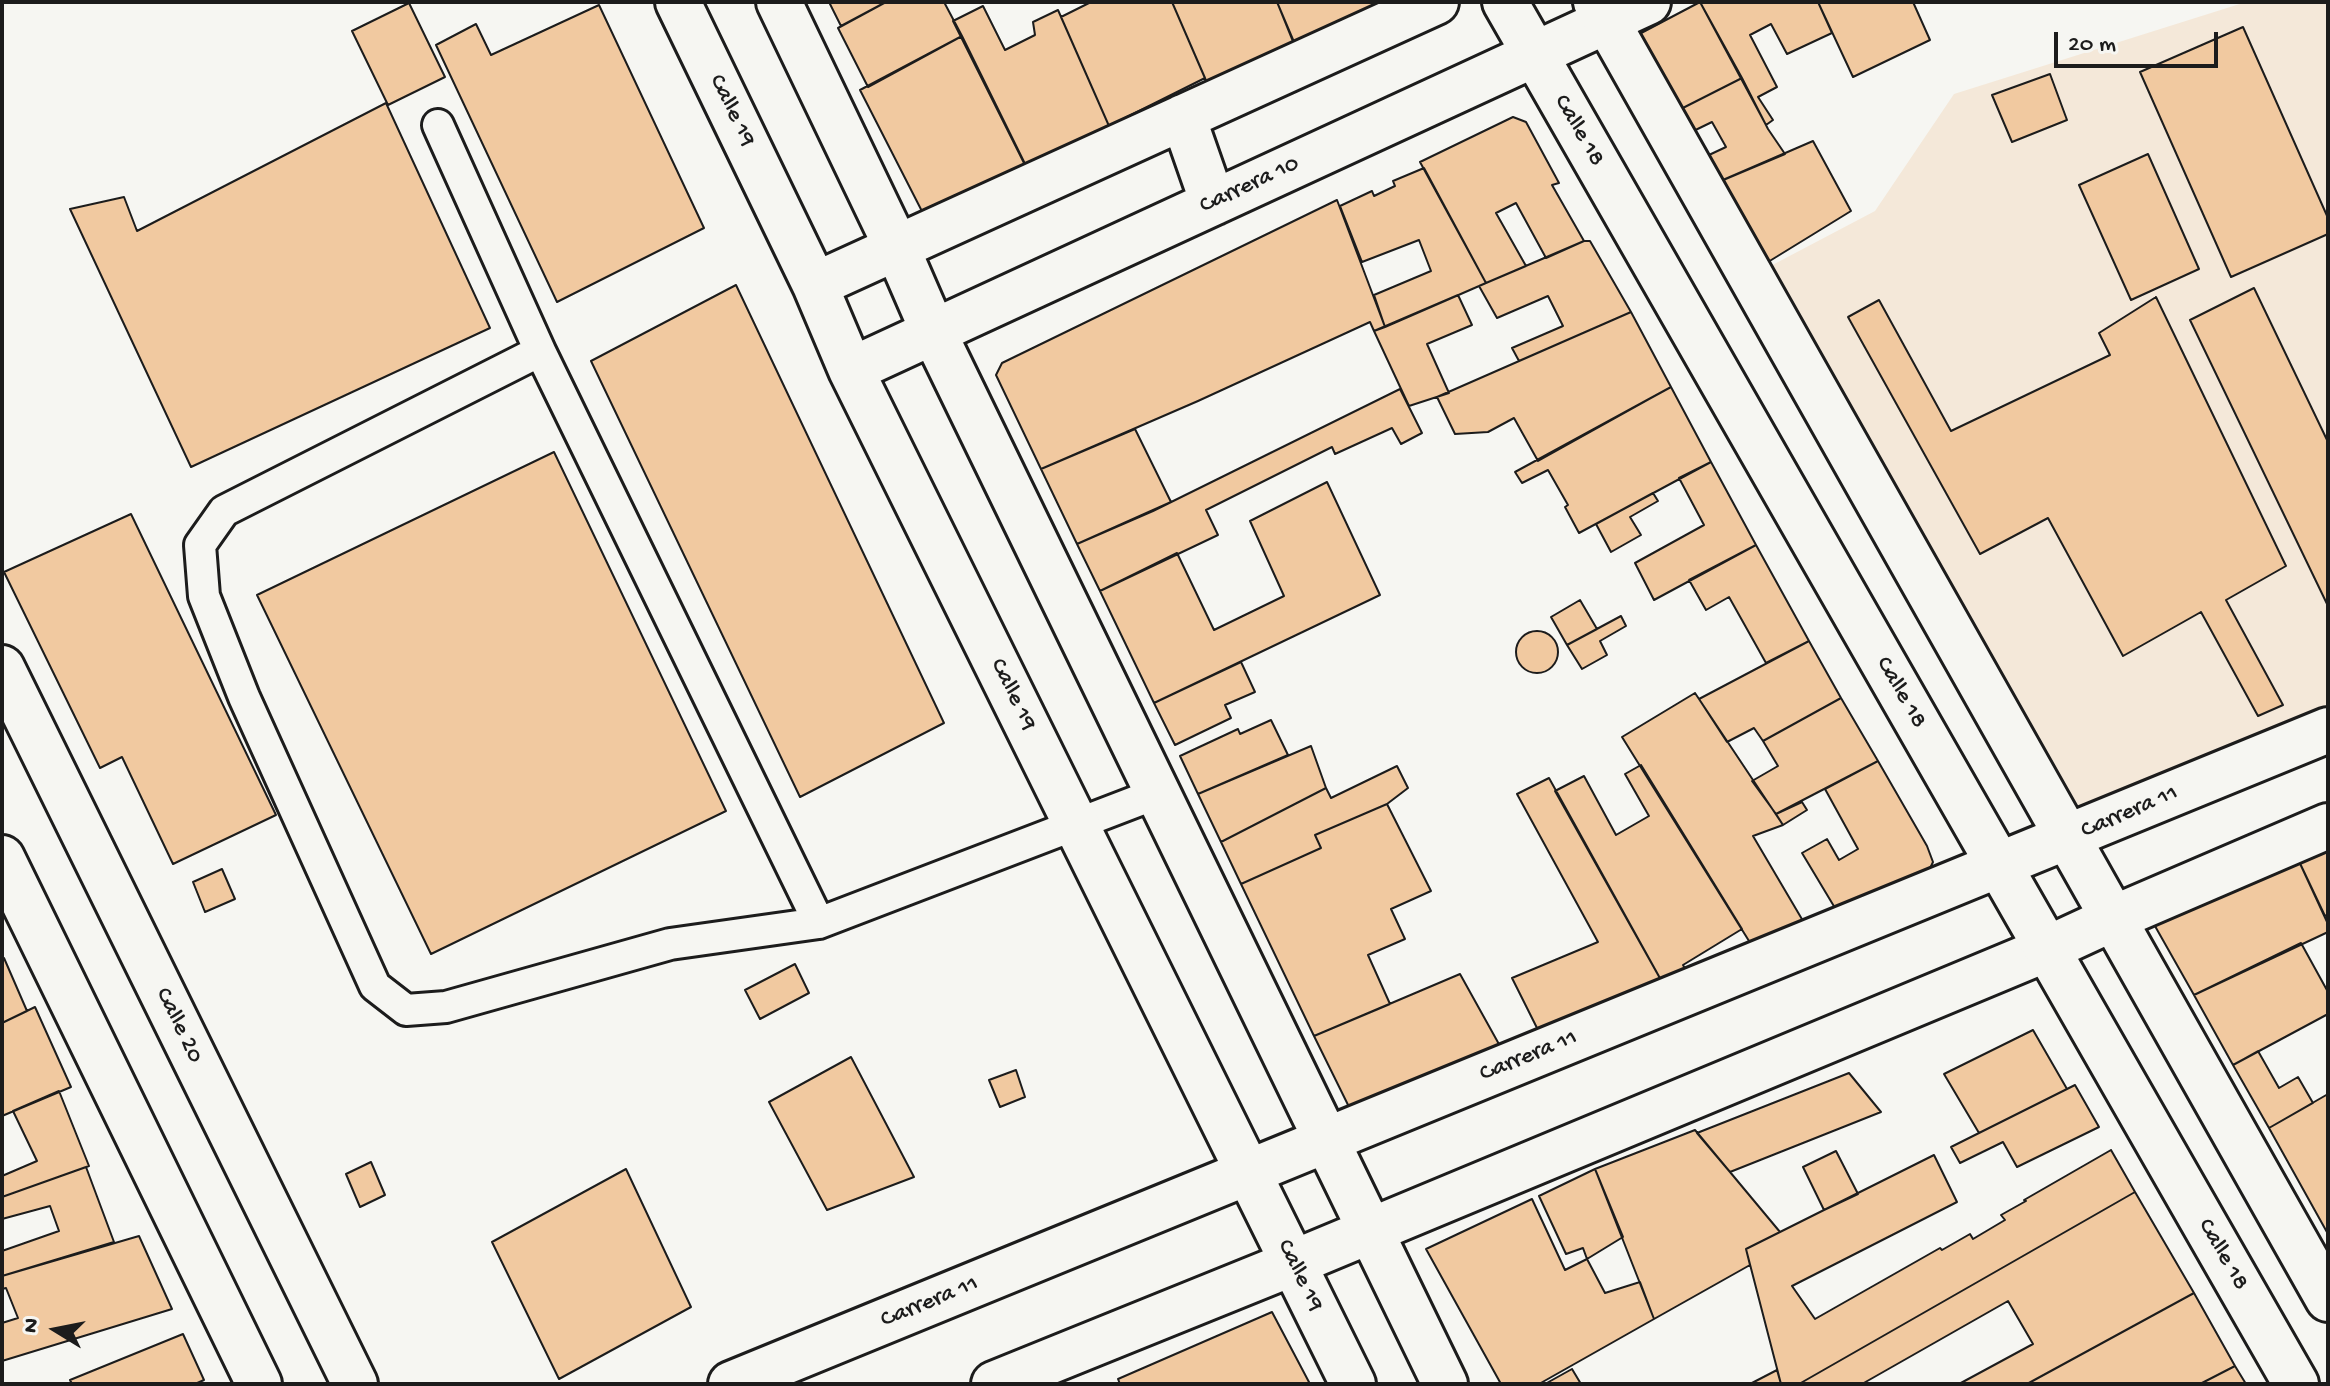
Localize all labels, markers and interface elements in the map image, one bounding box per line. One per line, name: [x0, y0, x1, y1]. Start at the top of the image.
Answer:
scale bar: [2058, 16, 2222, 66]
text: 20 m: [2068, 31, 2116, 60]
street label: Calle 19: [701, 70, 761, 152]
street label: Calle 18: [1546, 90, 1610, 172]
street label: Carrera 10: [1196, 150, 1304, 222]
street label: Calle 18: [1868, 652, 1932, 734]
street label: Calle 19: [982, 654, 1042, 736]
street label: Carrera 11: [2077, 780, 2183, 846]
street label: Calle 20: [147, 984, 209, 1068]
street label: Carrera 11: [1476, 1024, 1582, 1090]
street label: Calle 18: [2190, 1214, 2254, 1296]
street label: Calle 19: [1269, 1235, 1329, 1317]
street label: Carrera 11: [877, 1270, 983, 1336]
north arrow: [16, 1290, 96, 1370]
text: N: [18, 1316, 46, 1335]

